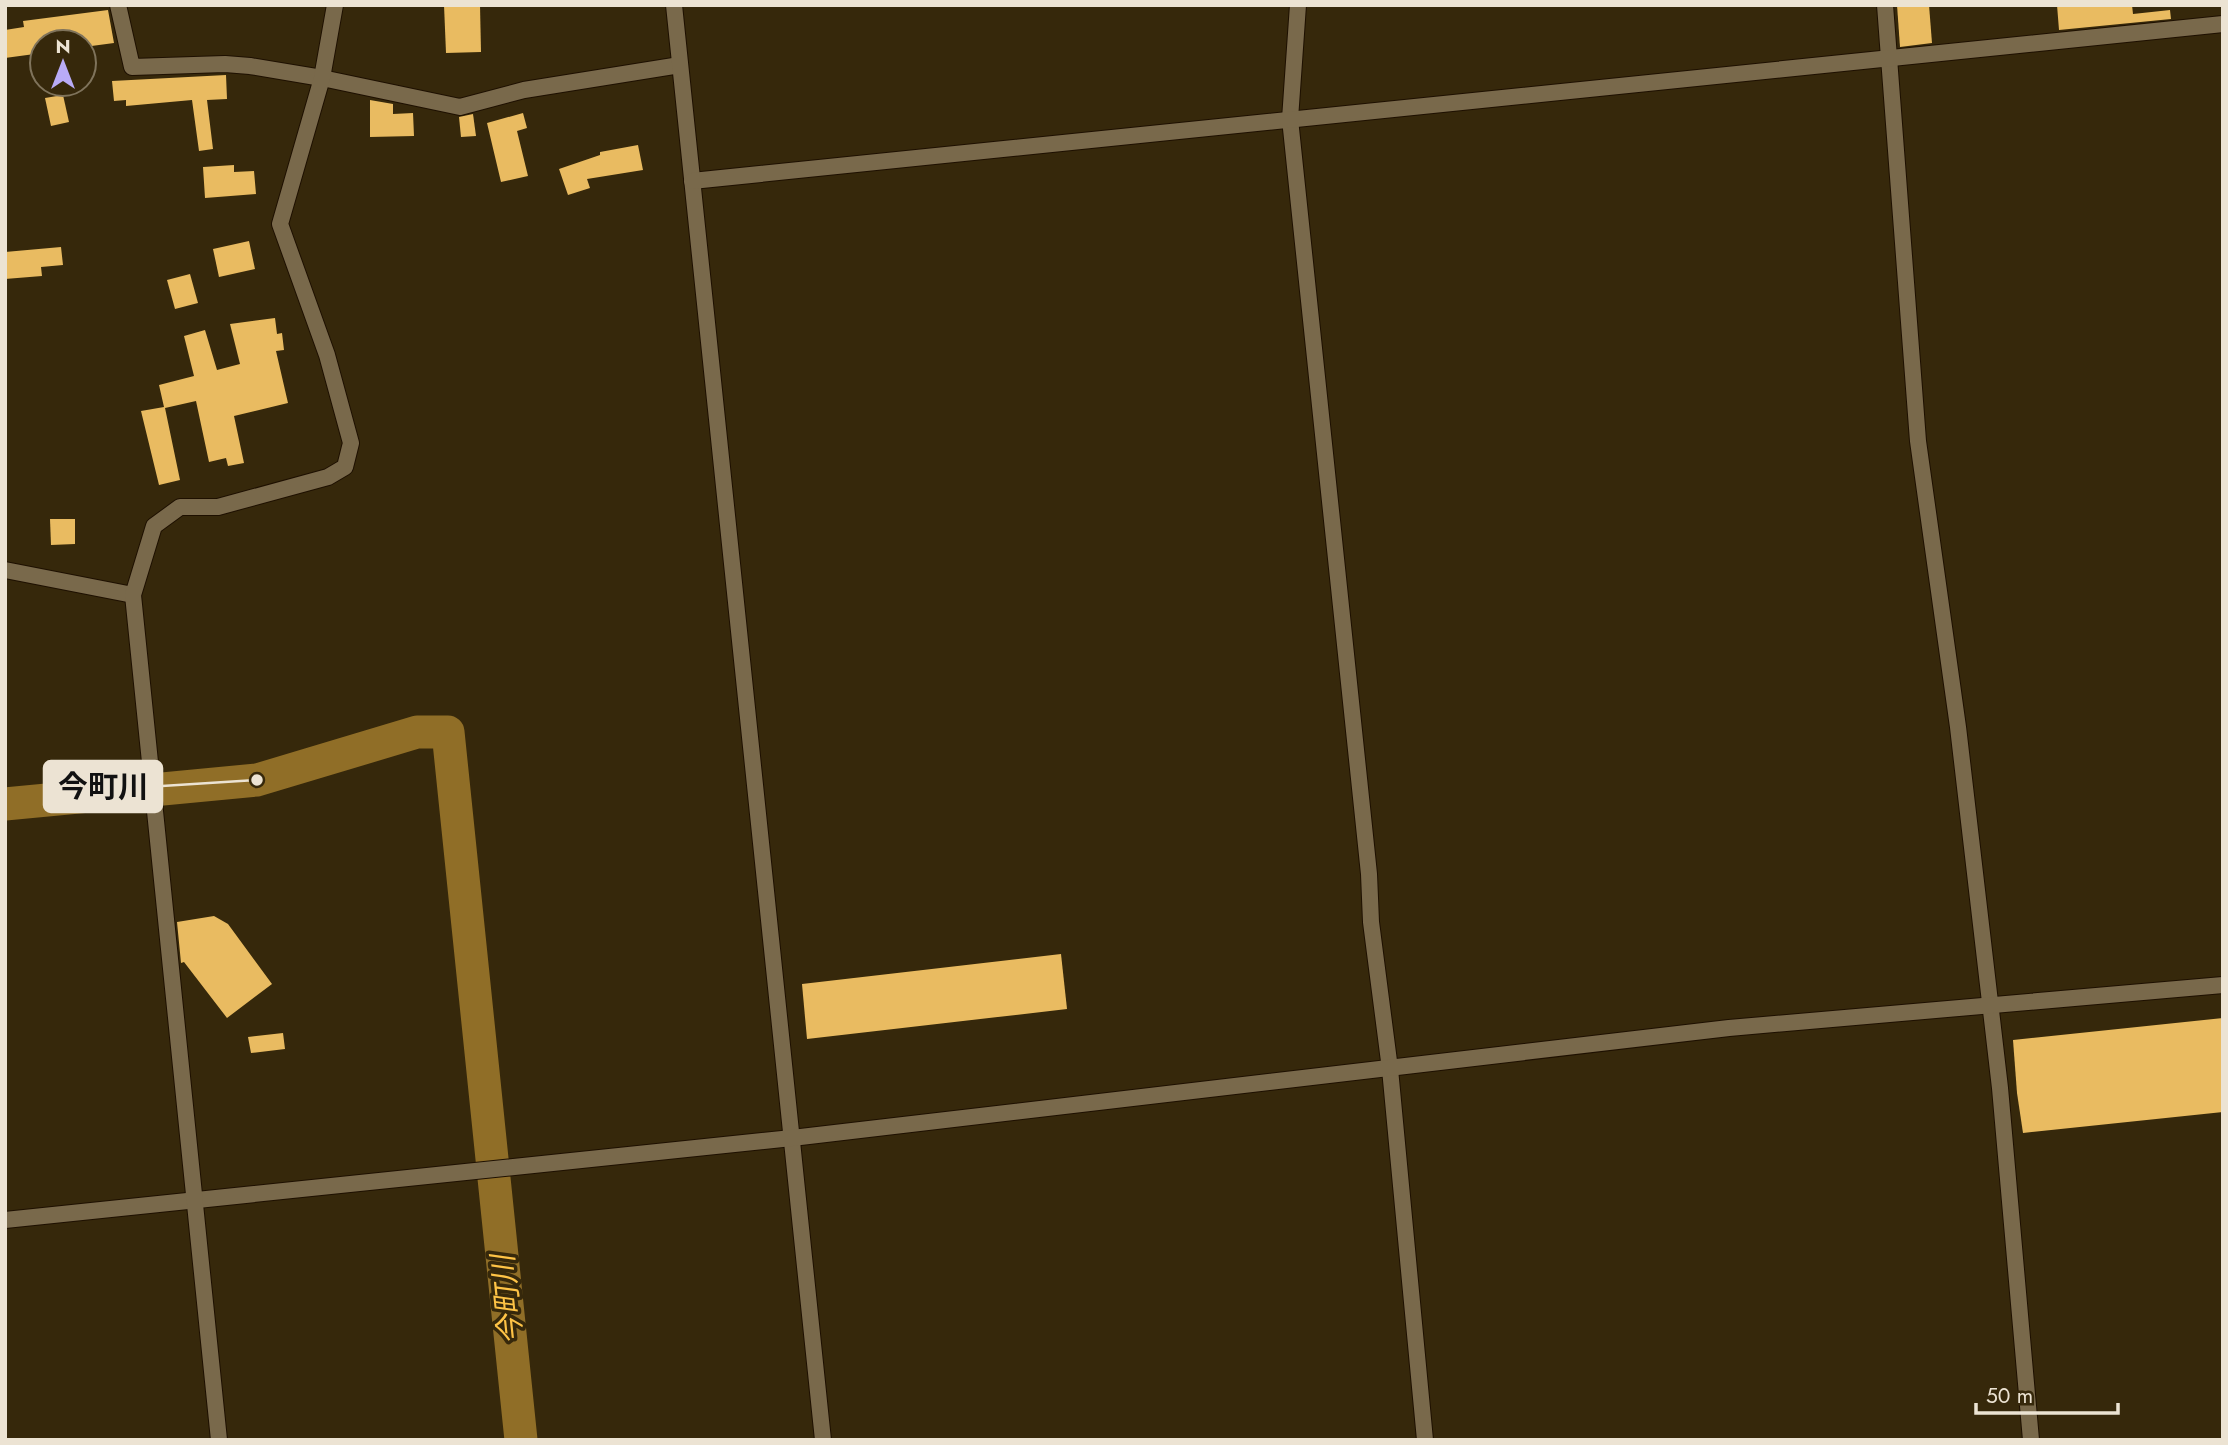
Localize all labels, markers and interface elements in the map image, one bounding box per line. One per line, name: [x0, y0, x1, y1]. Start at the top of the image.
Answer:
north arrow: [28, 28, 98, 98]
text: N: [55, 33, 71, 60]
callout: 今町川: [44, 761, 162, 812]
text: 今町川: [58, 765, 148, 808]
water label: 今町川: [481, 1250, 533, 1347]
scale bar: [1976, 1372, 2118, 1416]
text: 50 m: [1986, 1381, 2033, 1411]

